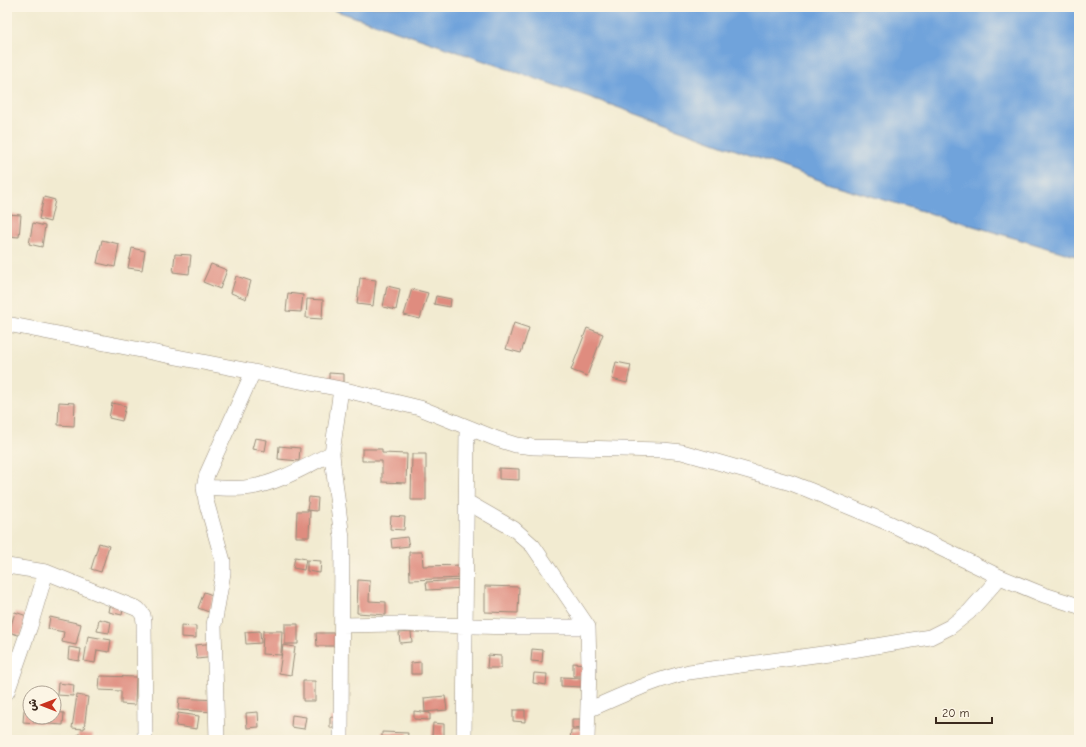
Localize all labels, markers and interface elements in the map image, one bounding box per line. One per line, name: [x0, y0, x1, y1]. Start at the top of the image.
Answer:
north arrow: [22, 685, 62, 725]
text: ش: [26, 699, 39, 711]
scale bar: [936, 699, 992, 725]
text: 20 m: [942, 706, 970, 720]

